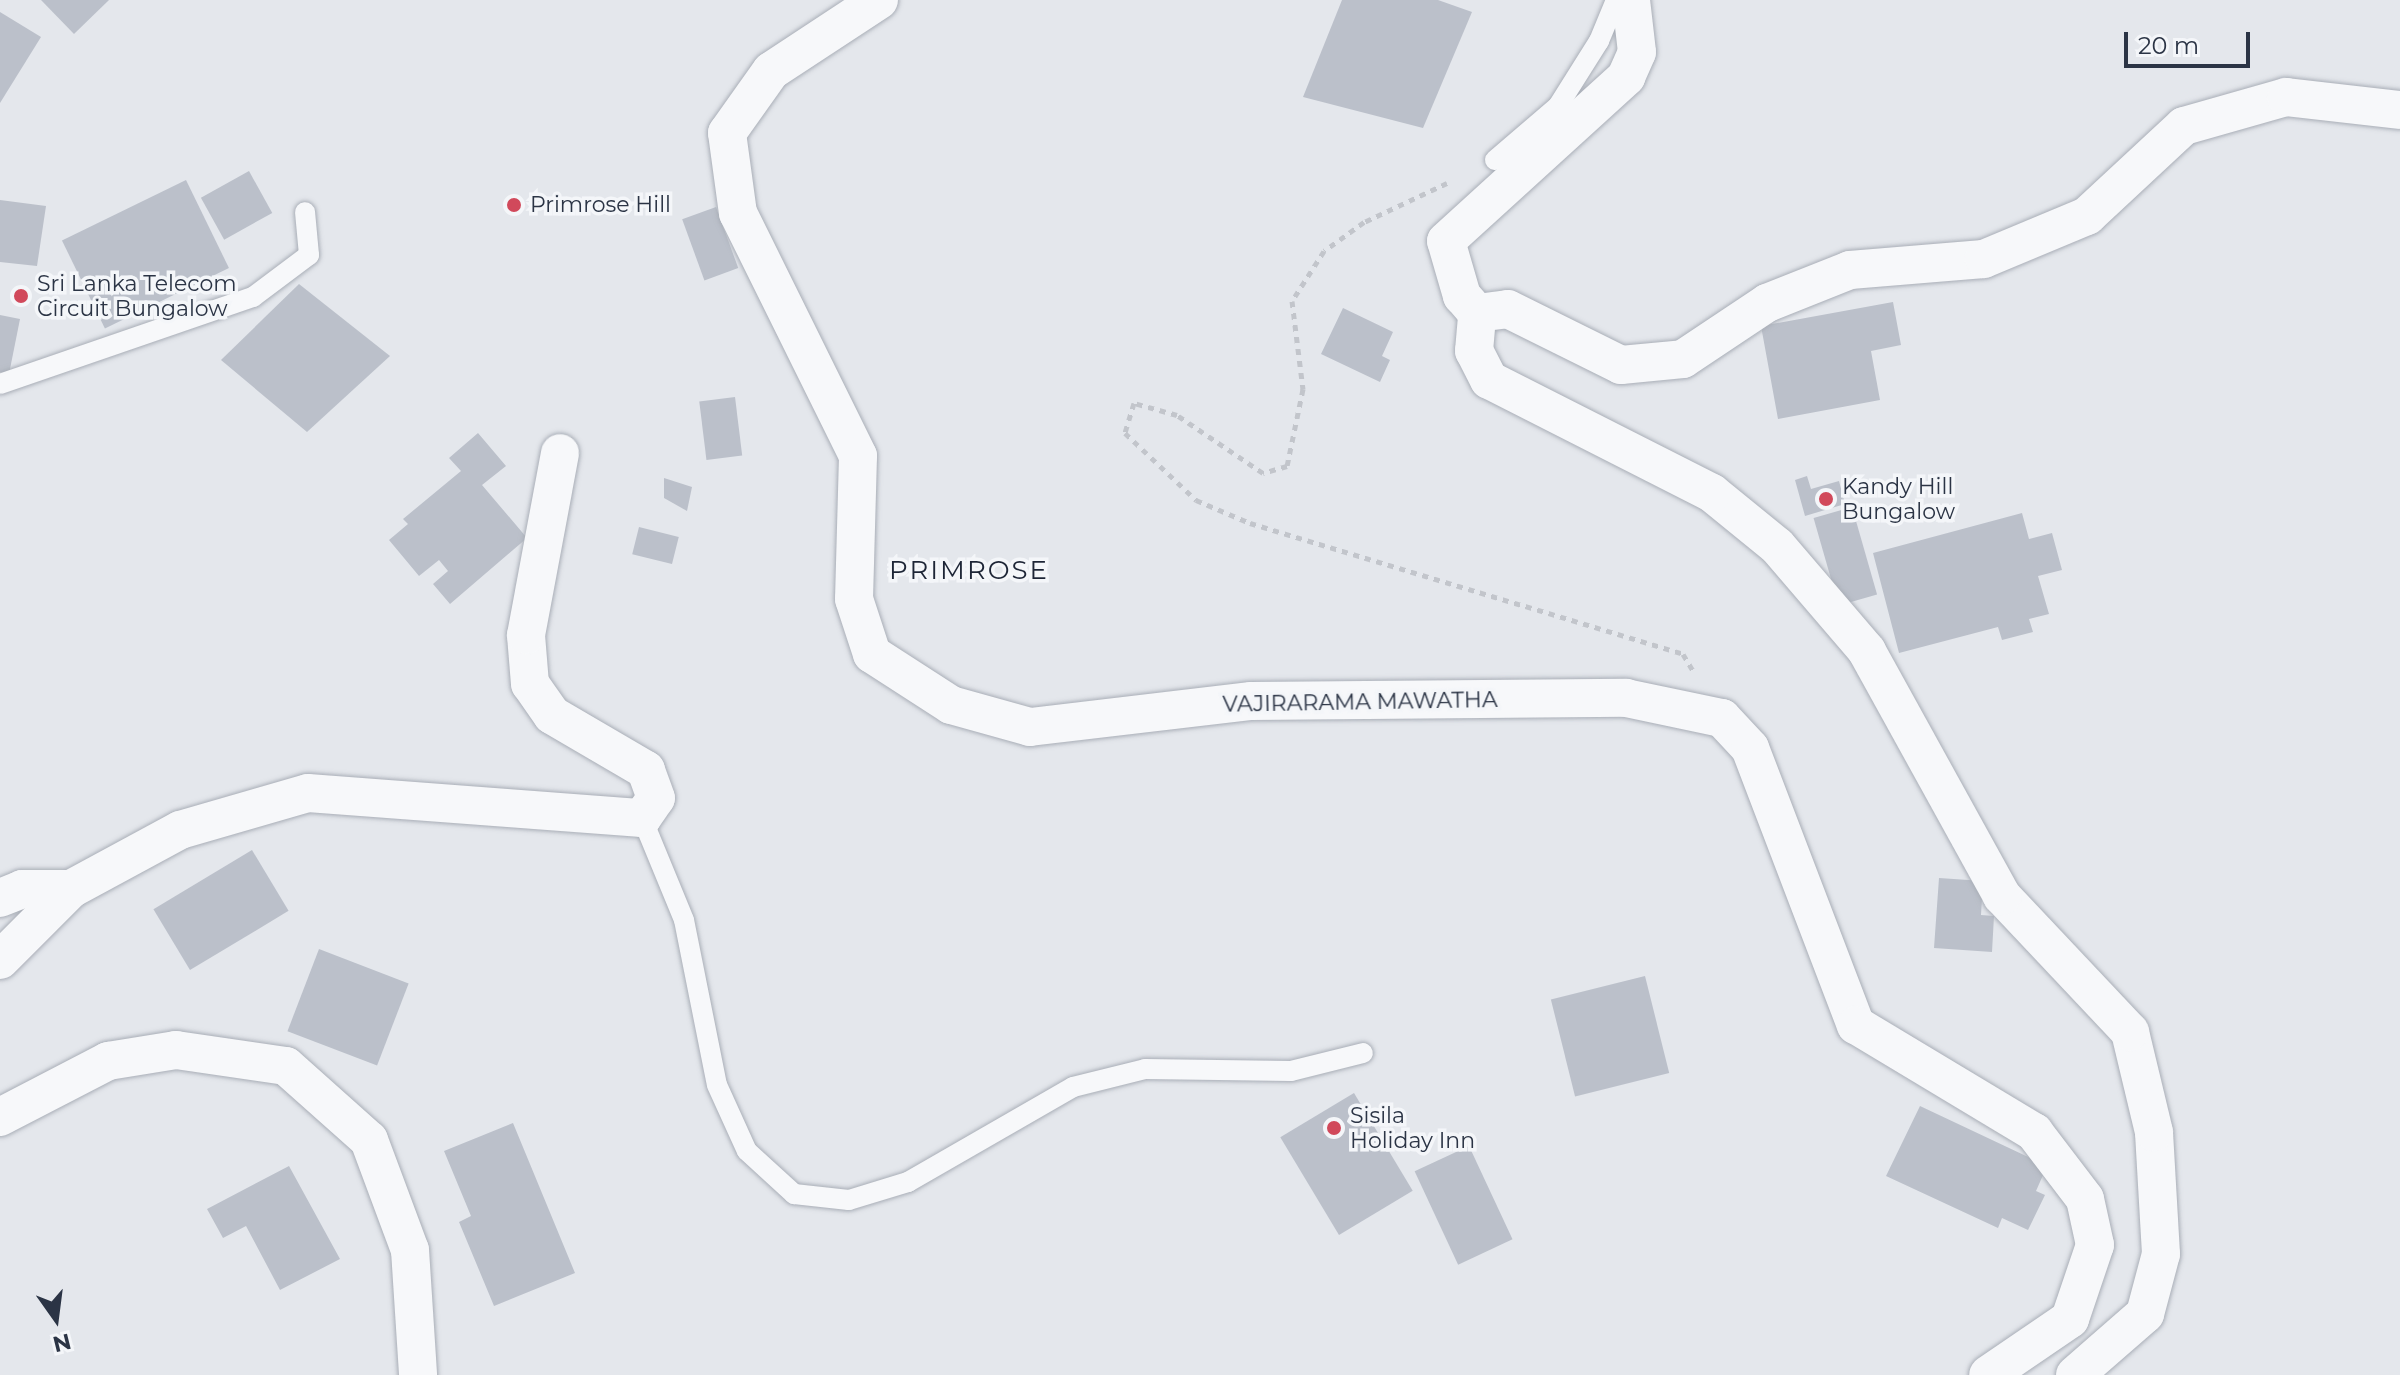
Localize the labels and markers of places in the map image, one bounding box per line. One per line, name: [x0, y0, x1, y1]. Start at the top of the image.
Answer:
place label: Primrose Hill: [530, 192, 671, 218]
marker: Primrose Hill: [505, 196, 523, 214]
place label: Sri Lanka Telecom Circuit Bungalow: [37, 270, 237, 322]
marker: Sri Lanka Telecom Circuit Bungalow: [12, 287, 30, 305]
place label: Kandy Hill Bungalow: [1842, 473, 1955, 524]
marker: Kandy Hill Bungalow: [1817, 490, 1835, 508]
place label: Sisila Holiday Inn: [1350, 1102, 1475, 1154]
marker: Sisila Holiday Inn: [1325, 1119, 1343, 1137]

